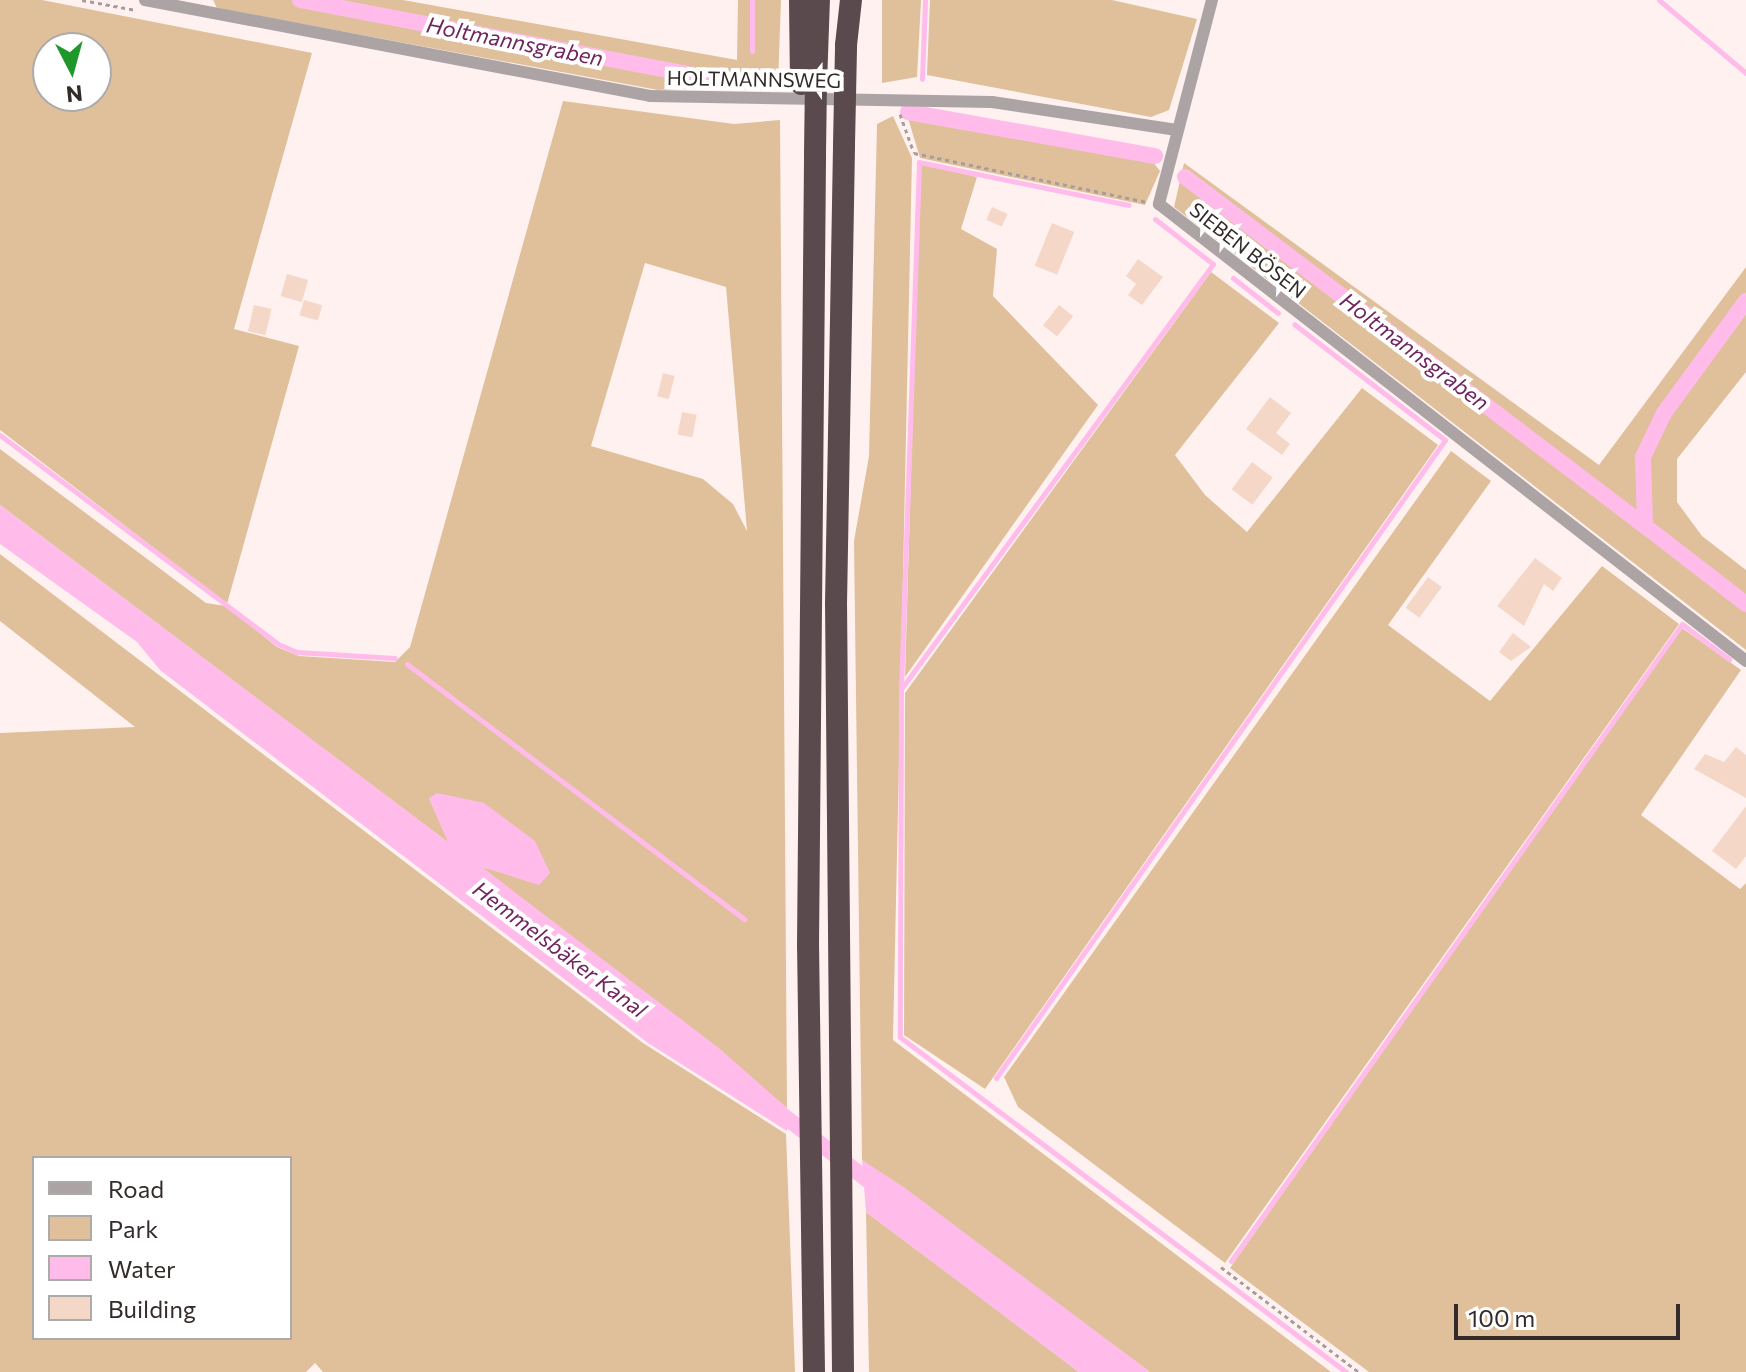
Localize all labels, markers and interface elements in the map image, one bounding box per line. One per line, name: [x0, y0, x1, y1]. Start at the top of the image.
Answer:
water label: Holtmannsgraben: [424, 11, 606, 71]
north arrow: [32, 32, 112, 112]
street label: HOLTMANNSWEG: [667, 65, 841, 93]
text: N: [65, 80, 84, 109]
street label: SIEBEN BÖSEN: [1185, 197, 1311, 303]
water label: Holtmannsgraben: [1335, 286, 1495, 416]
water label: Hemmelsbäker Kanal: [468, 875, 652, 1023]
legend: [32, 1156, 292, 1340]
text: Road: [108, 1174, 164, 1203]
text: Park: [108, 1214, 158, 1243]
text: Water: [108, 1254, 176, 1283]
scale bar: [1458, 1288, 1684, 1338]
text: Building: [108, 1294, 196, 1323]
text: 100 m: [1468, 1303, 1535, 1332]

